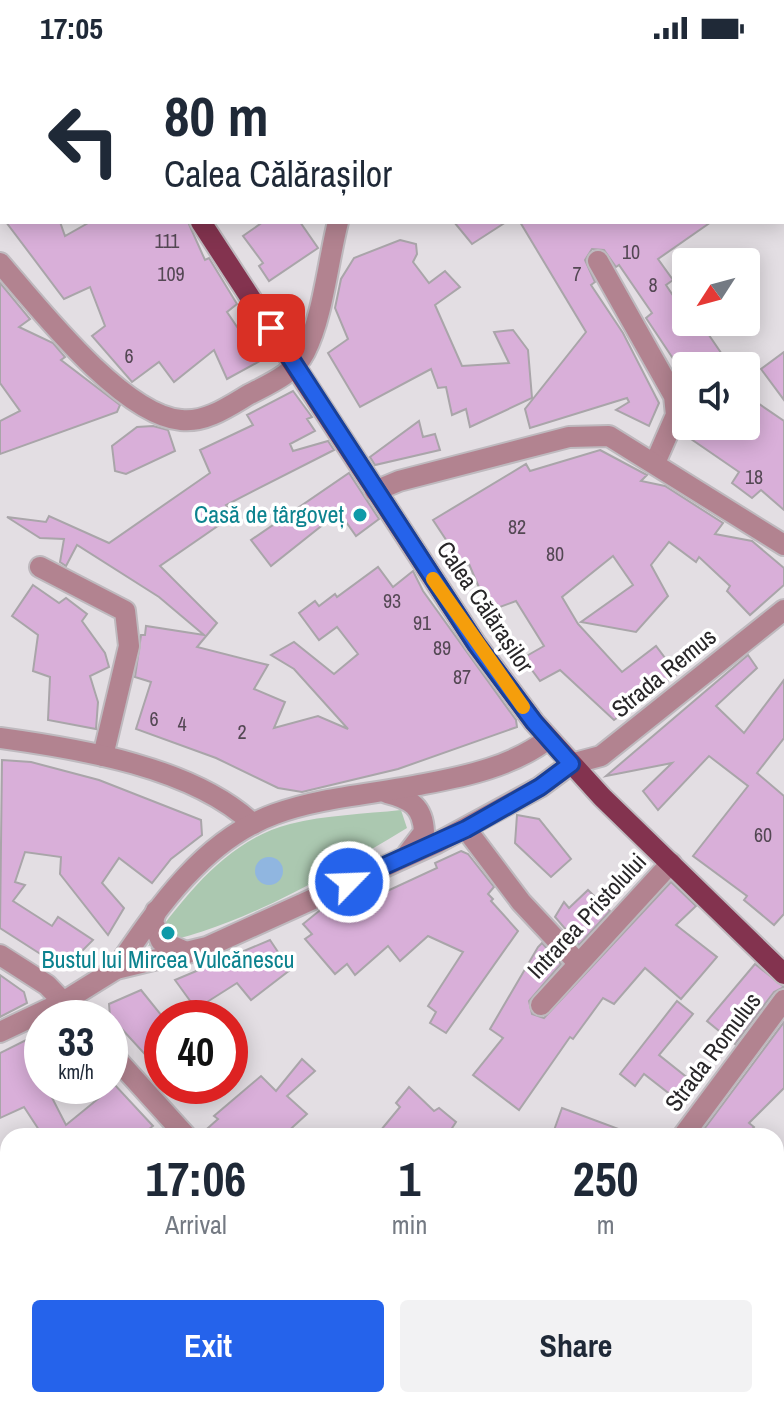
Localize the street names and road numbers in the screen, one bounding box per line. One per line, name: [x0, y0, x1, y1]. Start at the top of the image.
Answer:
street label: Calea Călărașilor: [430, 534, 542, 679]
street label: Strada Remus: [604, 620, 722, 724]
street label: Intrarea Pristolului: [520, 846, 653, 985]
street label: Strada Romulus: [657, 985, 767, 1117]

